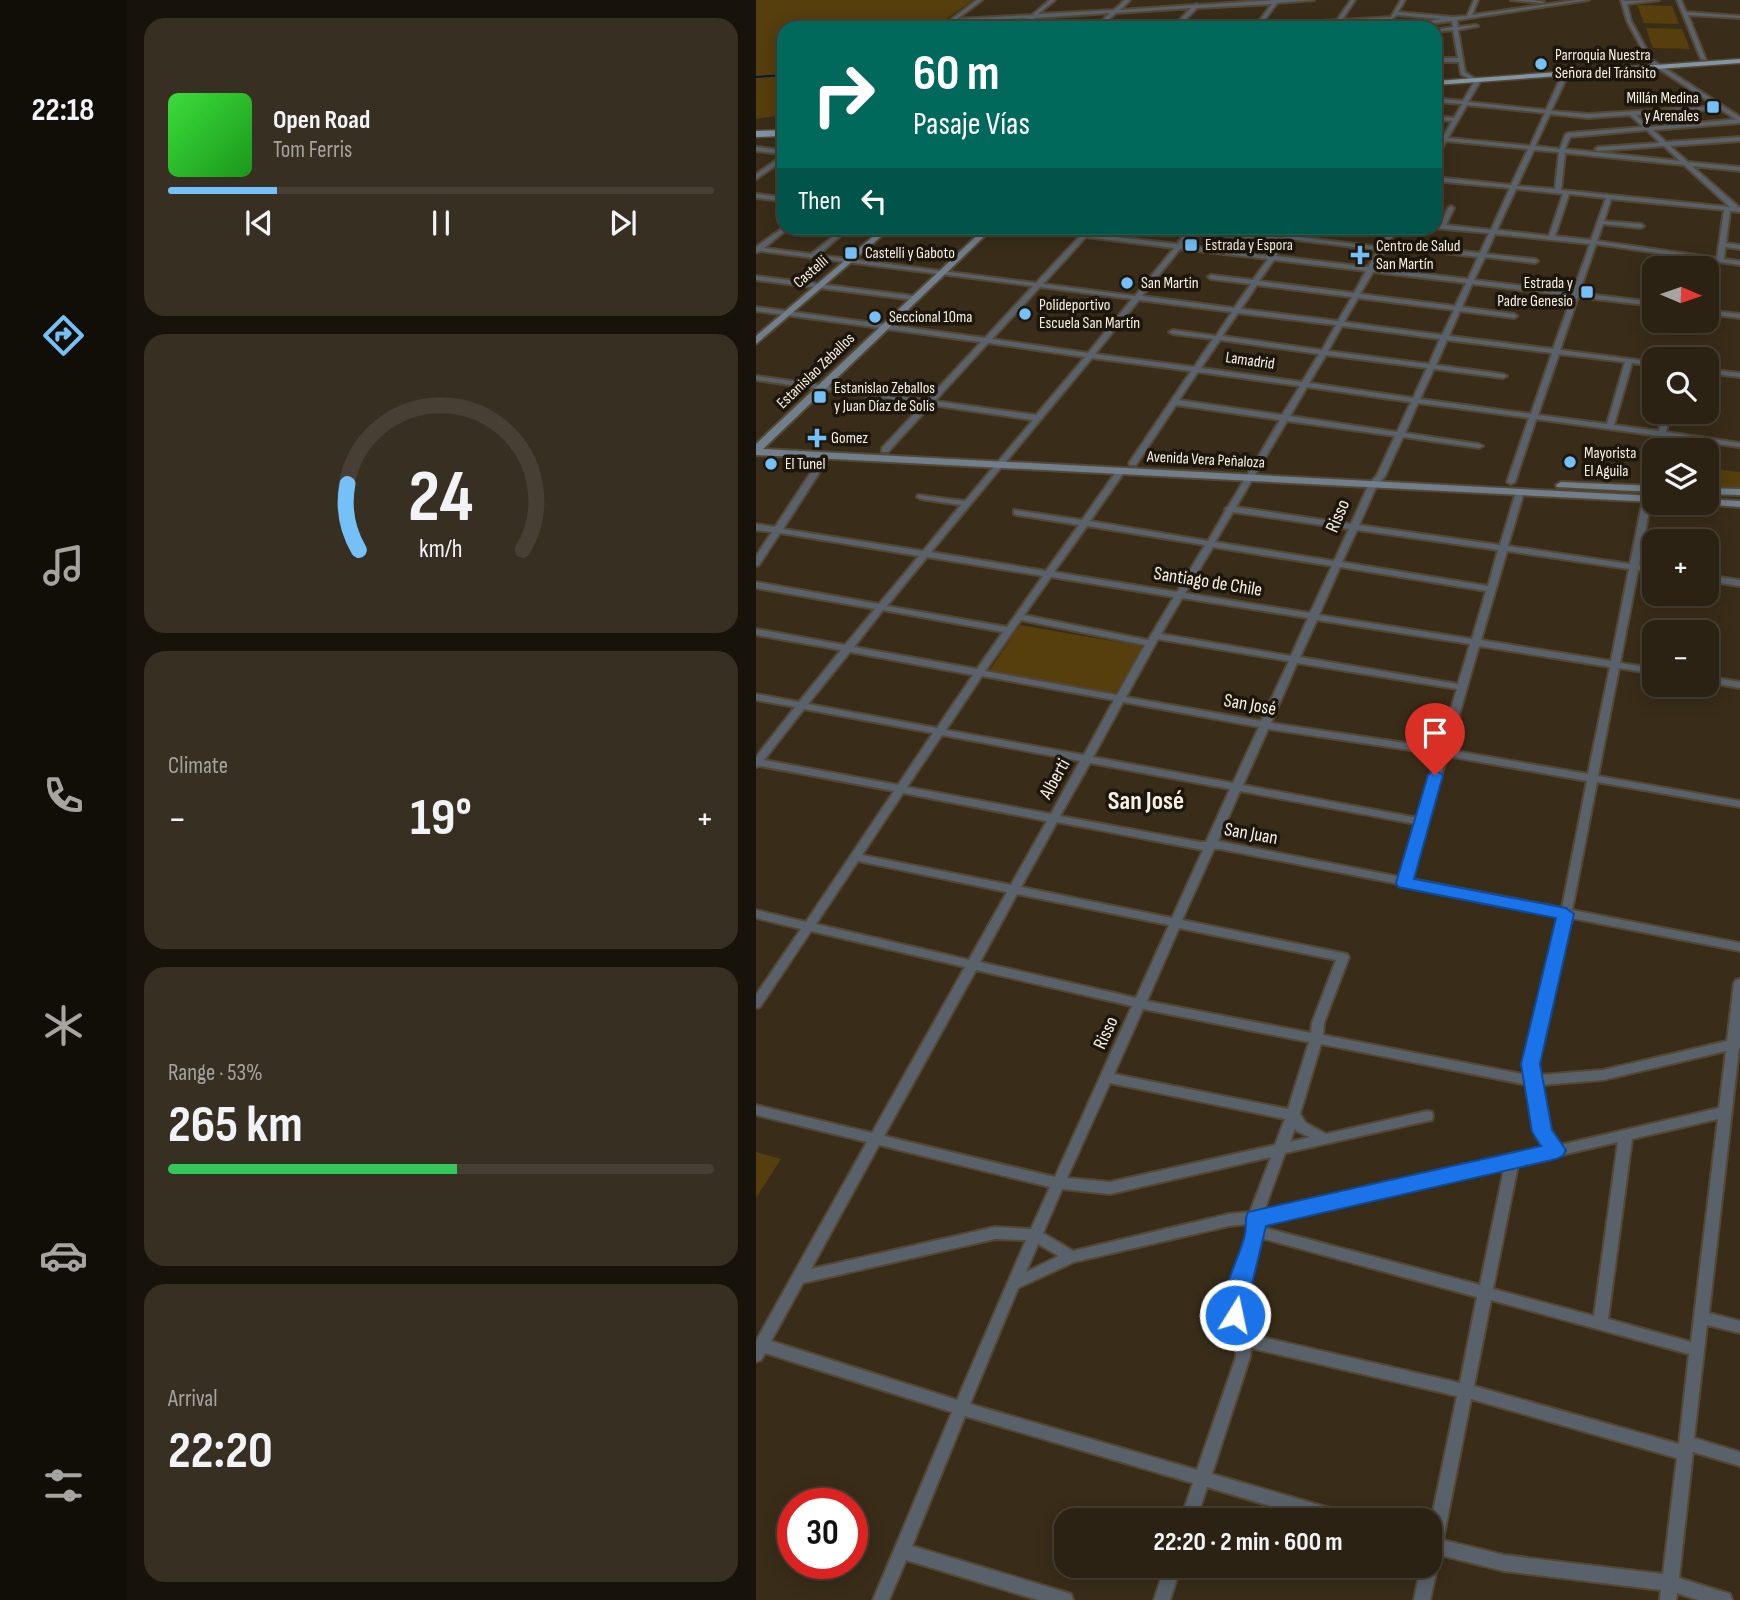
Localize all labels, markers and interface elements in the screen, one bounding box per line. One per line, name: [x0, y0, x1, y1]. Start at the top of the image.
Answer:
text: 60 m: [913, 45, 1000, 104]
place label: Parroquia Nuestra Señora del Tránsito: [1555, 46, 1656, 83]
icon: right: [798, 49, 889, 140]
marker: Parroquia Nuestra Señora del Tránsito: [1533, 56, 1549, 72]
place label: Millán Medina y Arenales: [1626, 89, 1699, 126]
text: 22:18: [32, 91, 94, 130]
marker: Millán Medina y Arenales: [1705, 99, 1721, 115]
text: Open Road: [273, 105, 370, 136]
text: Pasaje Vías: [913, 105, 1030, 144]
text: Tom Ferris: [273, 136, 352, 164]
icon: left: [855, 182, 893, 220]
text: Then: [798, 186, 841, 217]
icon: previous: [240, 204, 278, 242]
icon: pause: [422, 204, 460, 242]
icon: next: [604, 204, 642, 242]
place label: Estrada y Espora: [1205, 236, 1293, 255]
marker: Estrada y Espora: [1183, 237, 1199, 253]
place label: Centro de Salud San Martín: [1376, 237, 1460, 274]
place label: Castelli y Gaboto: [865, 244, 955, 263]
marker: Castelli y Gaboto: [843, 245, 859, 261]
marker: Centro de Salud San Martín: [1350, 245, 1370, 265]
street label: Castelli: [790, 252, 832, 292]
north arrow: [1642, 256, 1718, 332]
map controls: [1642, 256, 1719, 697]
place label: San Martin: [1141, 274, 1199, 293]
place label: Estrada y Padre Genesio: [1497, 274, 1573, 311]
marker: San Martin: [1119, 275, 1135, 291]
marker: Estrada y Padre Genesio: [1579, 284, 1595, 300]
place label: Polideportivo Escuela San Martín: [1039, 296, 1140, 333]
marker: Polideportivo Escuela San Martín: [1017, 306, 1033, 322]
place label: Seccional 10ma: [889, 308, 972, 327]
marker: Seccional 10ma: [867, 309, 883, 325]
icon: directions: [39, 311, 88, 360]
street label: Estanislao Zeballos: [773, 329, 859, 413]
button: search: [1642, 347, 1719, 424]
street label: Lamadrid: [1224, 348, 1276, 374]
place label: Estanislao Zeballos y Juan Díaz de Solis: [834, 379, 935, 416]
marker: Estanislao Zeballos y Juan Díaz de Solis: [812, 389, 828, 405]
place label: Gomez: [831, 429, 868, 448]
marker: Gomez: [809, 430, 825, 446]
button: layers: [1642, 438, 1719, 515]
place label: Mayorista El Aguila: [1584, 444, 1637, 481]
street label: Avenida Vera Peñaloza: [1146, 447, 1265, 473]
text: 24: [408, 454, 474, 542]
marker: Mayorista El Aguila: [1562, 454, 1578, 470]
place label: El Tunel: [785, 455, 825, 474]
marker: El Tunel: [763, 456, 779, 472]
street label: Risso: [1321, 496, 1355, 536]
button: +: [1642, 529, 1719, 606]
text: km/h: [419, 533, 463, 564]
icon: music: [39, 541, 88, 590]
street label: Santiago de Chile: [1152, 562, 1264, 602]
button: −: [1642, 620, 1719, 697]
street label: San José: [1222, 689, 1278, 721]
pin: [1405, 703, 1465, 775]
icon: arrive: [1416, 714, 1454, 752]
text: Climate: [168, 752, 228, 780]
street label: Alberti: [1034, 755, 1075, 804]
icon: phone: [39, 771, 88, 820]
district label: San José: [1108, 786, 1184, 817]
text: 19°: [410, 787, 472, 850]
text: −: [168, 797, 187, 842]
text: +: [695, 797, 714, 842]
street label: San Juan: [1222, 818, 1280, 850]
icon: climate: [39, 1001, 88, 1050]
street label: Risso: [1088, 1013, 1124, 1053]
text: Range · 53%: [168, 1059, 263, 1087]
text: 265 km: [168, 1094, 303, 1157]
icon: car: [39, 1231, 88, 1280]
position arrow: [1198, 1278, 1272, 1352]
text: Arrival: [168, 1385, 217, 1413]
text: 22:20: [168, 1420, 273, 1483]
icon: filters: [39, 1461, 88, 1510]
speed limit sign: 30: [777, 1488, 868, 1579]
text: 22:20 · 2 min · 600 m: [1154, 1527, 1342, 1558]

